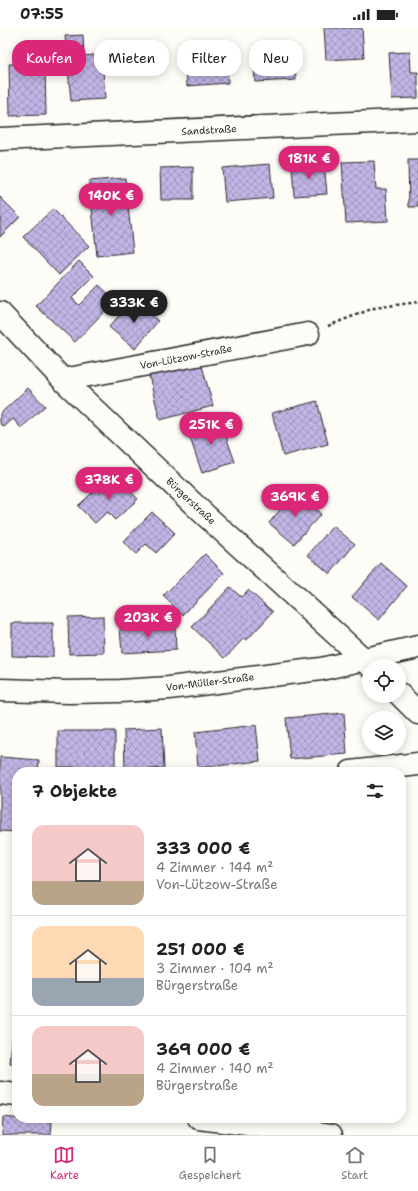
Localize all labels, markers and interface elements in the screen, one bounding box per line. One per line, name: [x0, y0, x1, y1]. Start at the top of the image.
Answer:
text: 07:55: [20, 4, 64, 24]
chip: Kaufen: [12, 40, 86, 76]
chip: Mieten: [94, 40, 169, 76]
chip: Filter: [177, 40, 241, 76]
chip: Neu: [249, 40, 303, 76]
street label: Sandstraße: [181, 122, 237, 138]
pin: 181K €: [276, 146, 342, 180]
text: 181K €: [287, 150, 331, 167]
pin: 140K €: [78, 183, 144, 217]
text: 140K €: [88, 187, 134, 204]
pin: 333K €: [101, 290, 167, 324]
text: 333K €: [109, 294, 159, 311]
street label: Von-Lützow-Straße: [139, 342, 233, 372]
pin: 251K €: [178, 412, 244, 446]
text: 251K €: [188, 416, 234, 433]
pin: 378K €: [76, 467, 142, 501]
text: 378K €: [84, 471, 134, 488]
street label: Bürgerstraße: [163, 475, 219, 528]
pin: 369K €: [262, 484, 328, 518]
text: 369K €: [270, 488, 320, 505]
pin: 203K €: [115, 605, 181, 639]
text: 203K €: [123, 609, 173, 626]
map controls: [362, 659, 406, 755]
button: locate: [362, 659, 406, 703]
street label: Von-Müller-Straße: [165, 670, 255, 694]
button: layers: [362, 711, 406, 755]
text: 7 Objekte: [32, 780, 117, 802]
icon: filters: [364, 780, 386, 802]
text: 333 000 €: [156, 837, 250, 859]
icon: home: [64, 841, 112, 889]
text: 4 Zimmer · 144 m²: [156, 859, 273, 876]
text: Von-Lützow-Straße: [156, 876, 278, 893]
text: 251 000 €: [156, 938, 245, 960]
icon: home: [64, 942, 112, 990]
text: 3 Zimmer · 104 m²: [156, 960, 273, 977]
text: Bürgerstraße: [156, 977, 238, 994]
text: 369 000 €: [156, 1038, 250, 1060]
icon: home: [64, 1042, 112, 1090]
text: 4 Zimmer · 140 m²: [156, 1060, 274, 1077]
text: Bürgerstraße: [156, 1077, 238, 1094]
tab: Karte: [50, 1144, 79, 1183]
tab: Gespeichert: [179, 1144, 241, 1183]
tab: Start: [341, 1144, 368, 1183]

